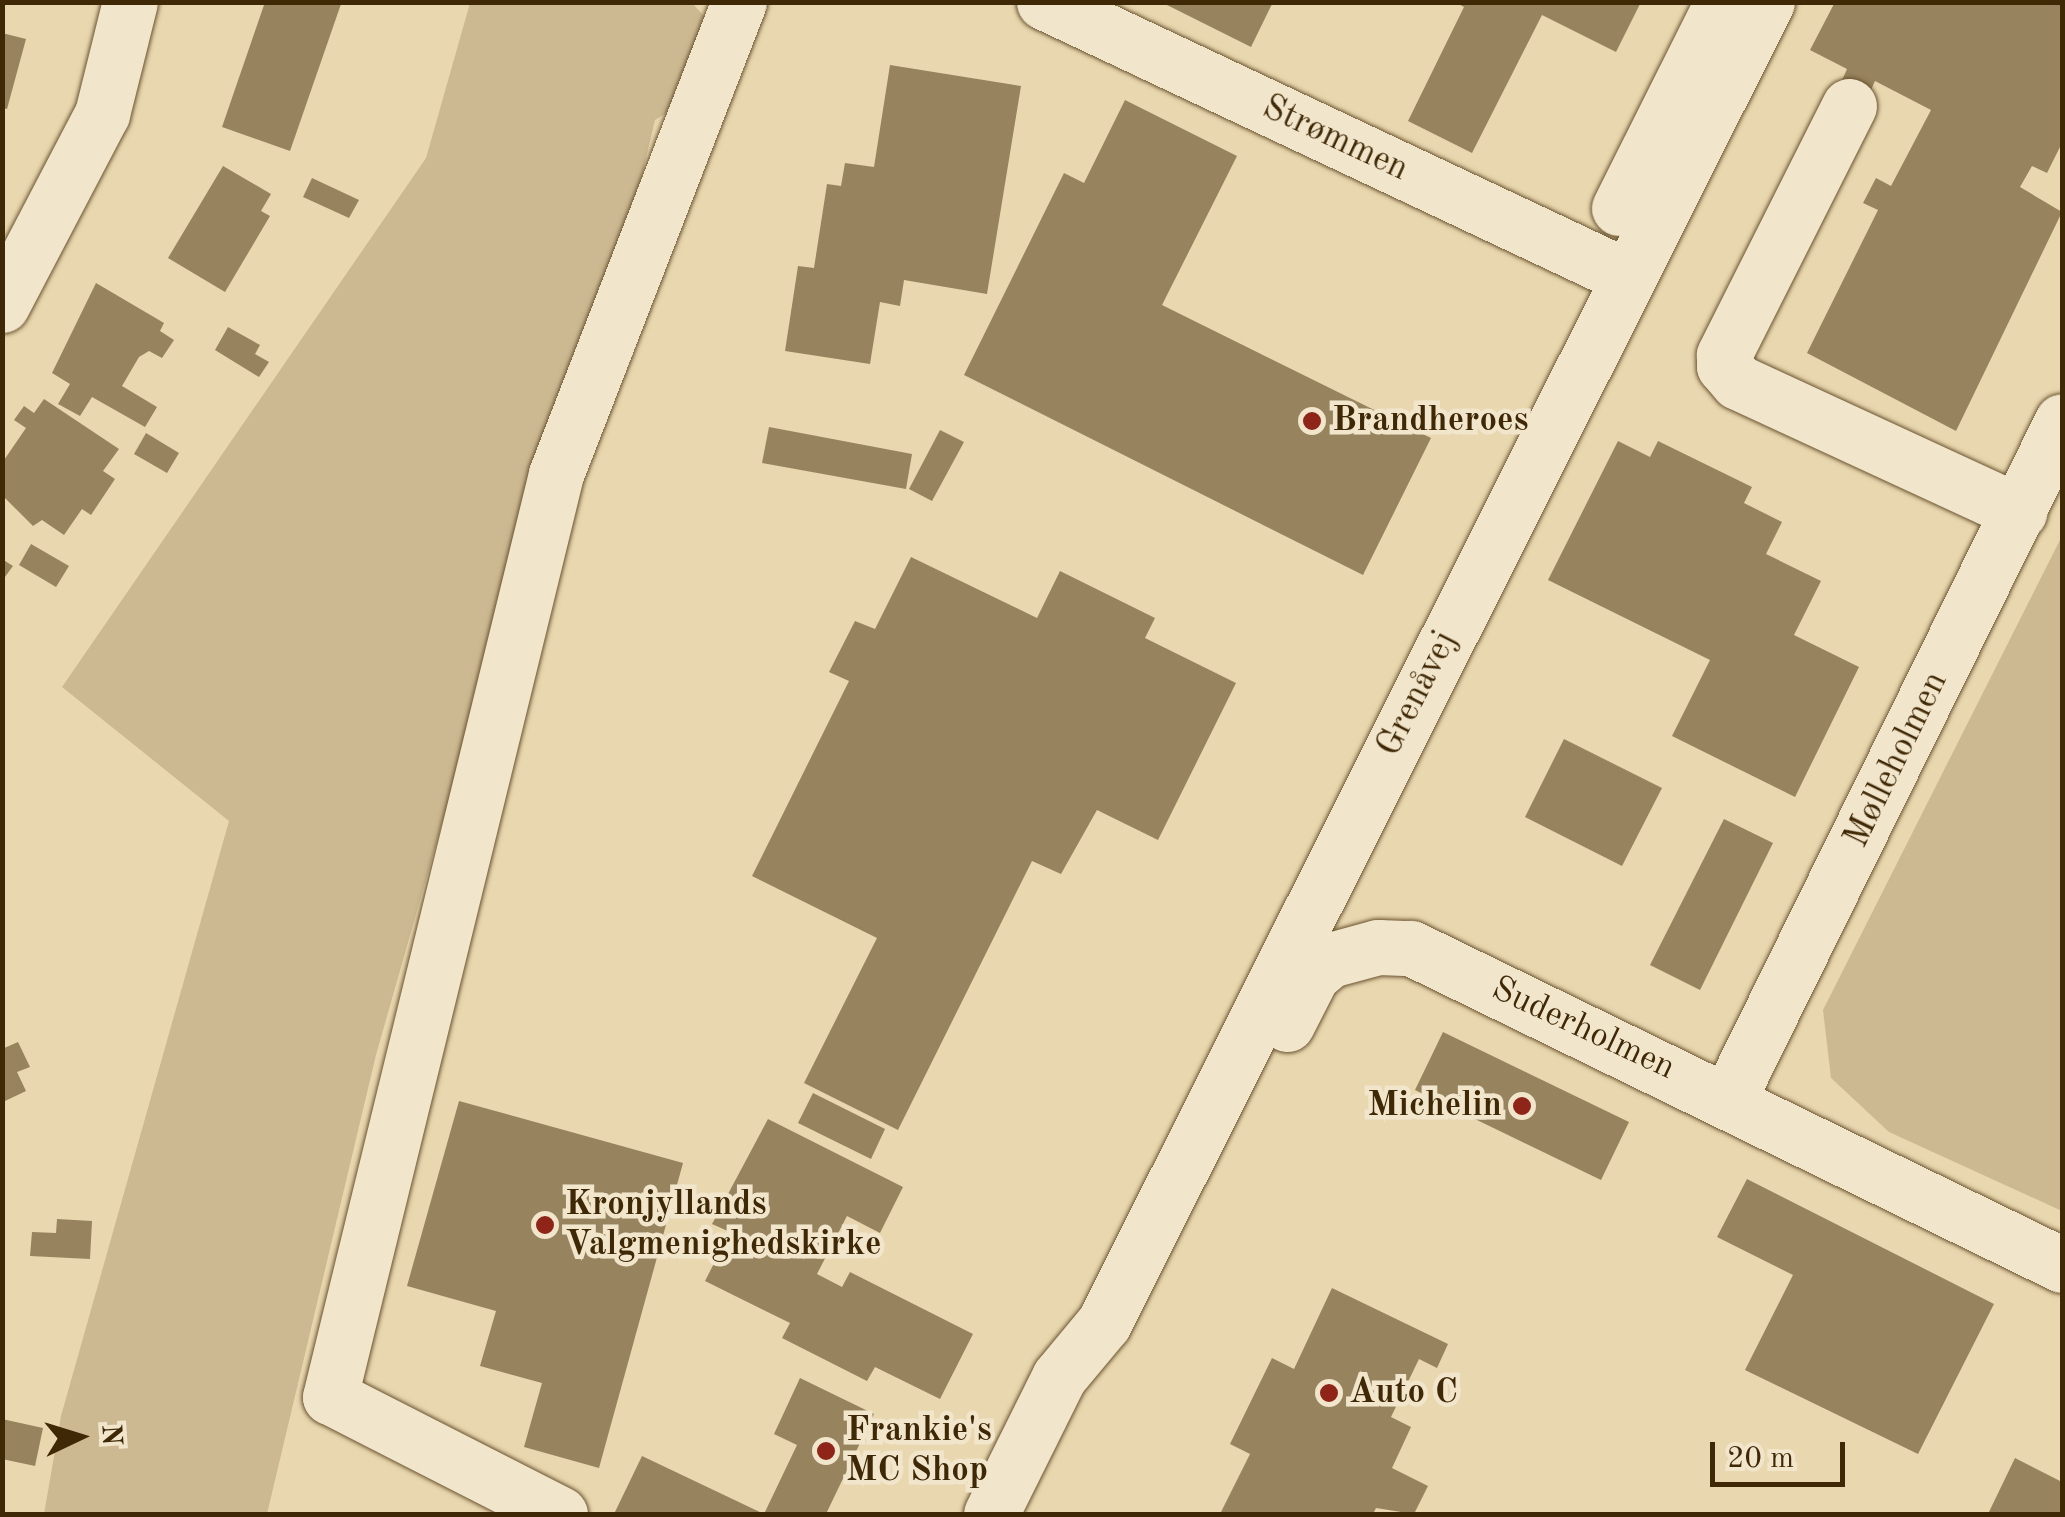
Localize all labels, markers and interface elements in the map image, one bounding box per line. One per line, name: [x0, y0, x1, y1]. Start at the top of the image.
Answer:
street label: Strømmen: [1255, 87, 1415, 191]
place label: Brandheroes: [1332, 400, 1529, 442]
marker: Brandheroes: [1301, 410, 1323, 432]
street label: Grenåvej: [1369, 624, 1467, 764]
street label: Mølleholmen: [1836, 665, 1958, 855]
street label: Suderholmen: [1485, 968, 1681, 1090]
place label: Michelin: [1367, 1085, 1502, 1127]
marker: Michelin: [1511, 1095, 1533, 1117]
place label: Kronjyllands Valgmenighedskirke: [565, 1184, 882, 1266]
marker: Kronjyllands Valgmenighedskirke: [534, 1214, 556, 1236]
place label: Auto C: [1349, 1372, 1458, 1414]
marker: Auto C: [1318, 1382, 1340, 1404]
north arrow: [30, 1387, 130, 1487]
place label: Frankie's MC Shop: [846, 1410, 992, 1492]
scale bar: [1715, 1422, 1850, 1484]
text: N: [95, 1423, 125, 1447]
marker: Frankie's MC Shop: [815, 1440, 837, 1462]
text: 20 m: [1727, 1444, 1794, 1474]

